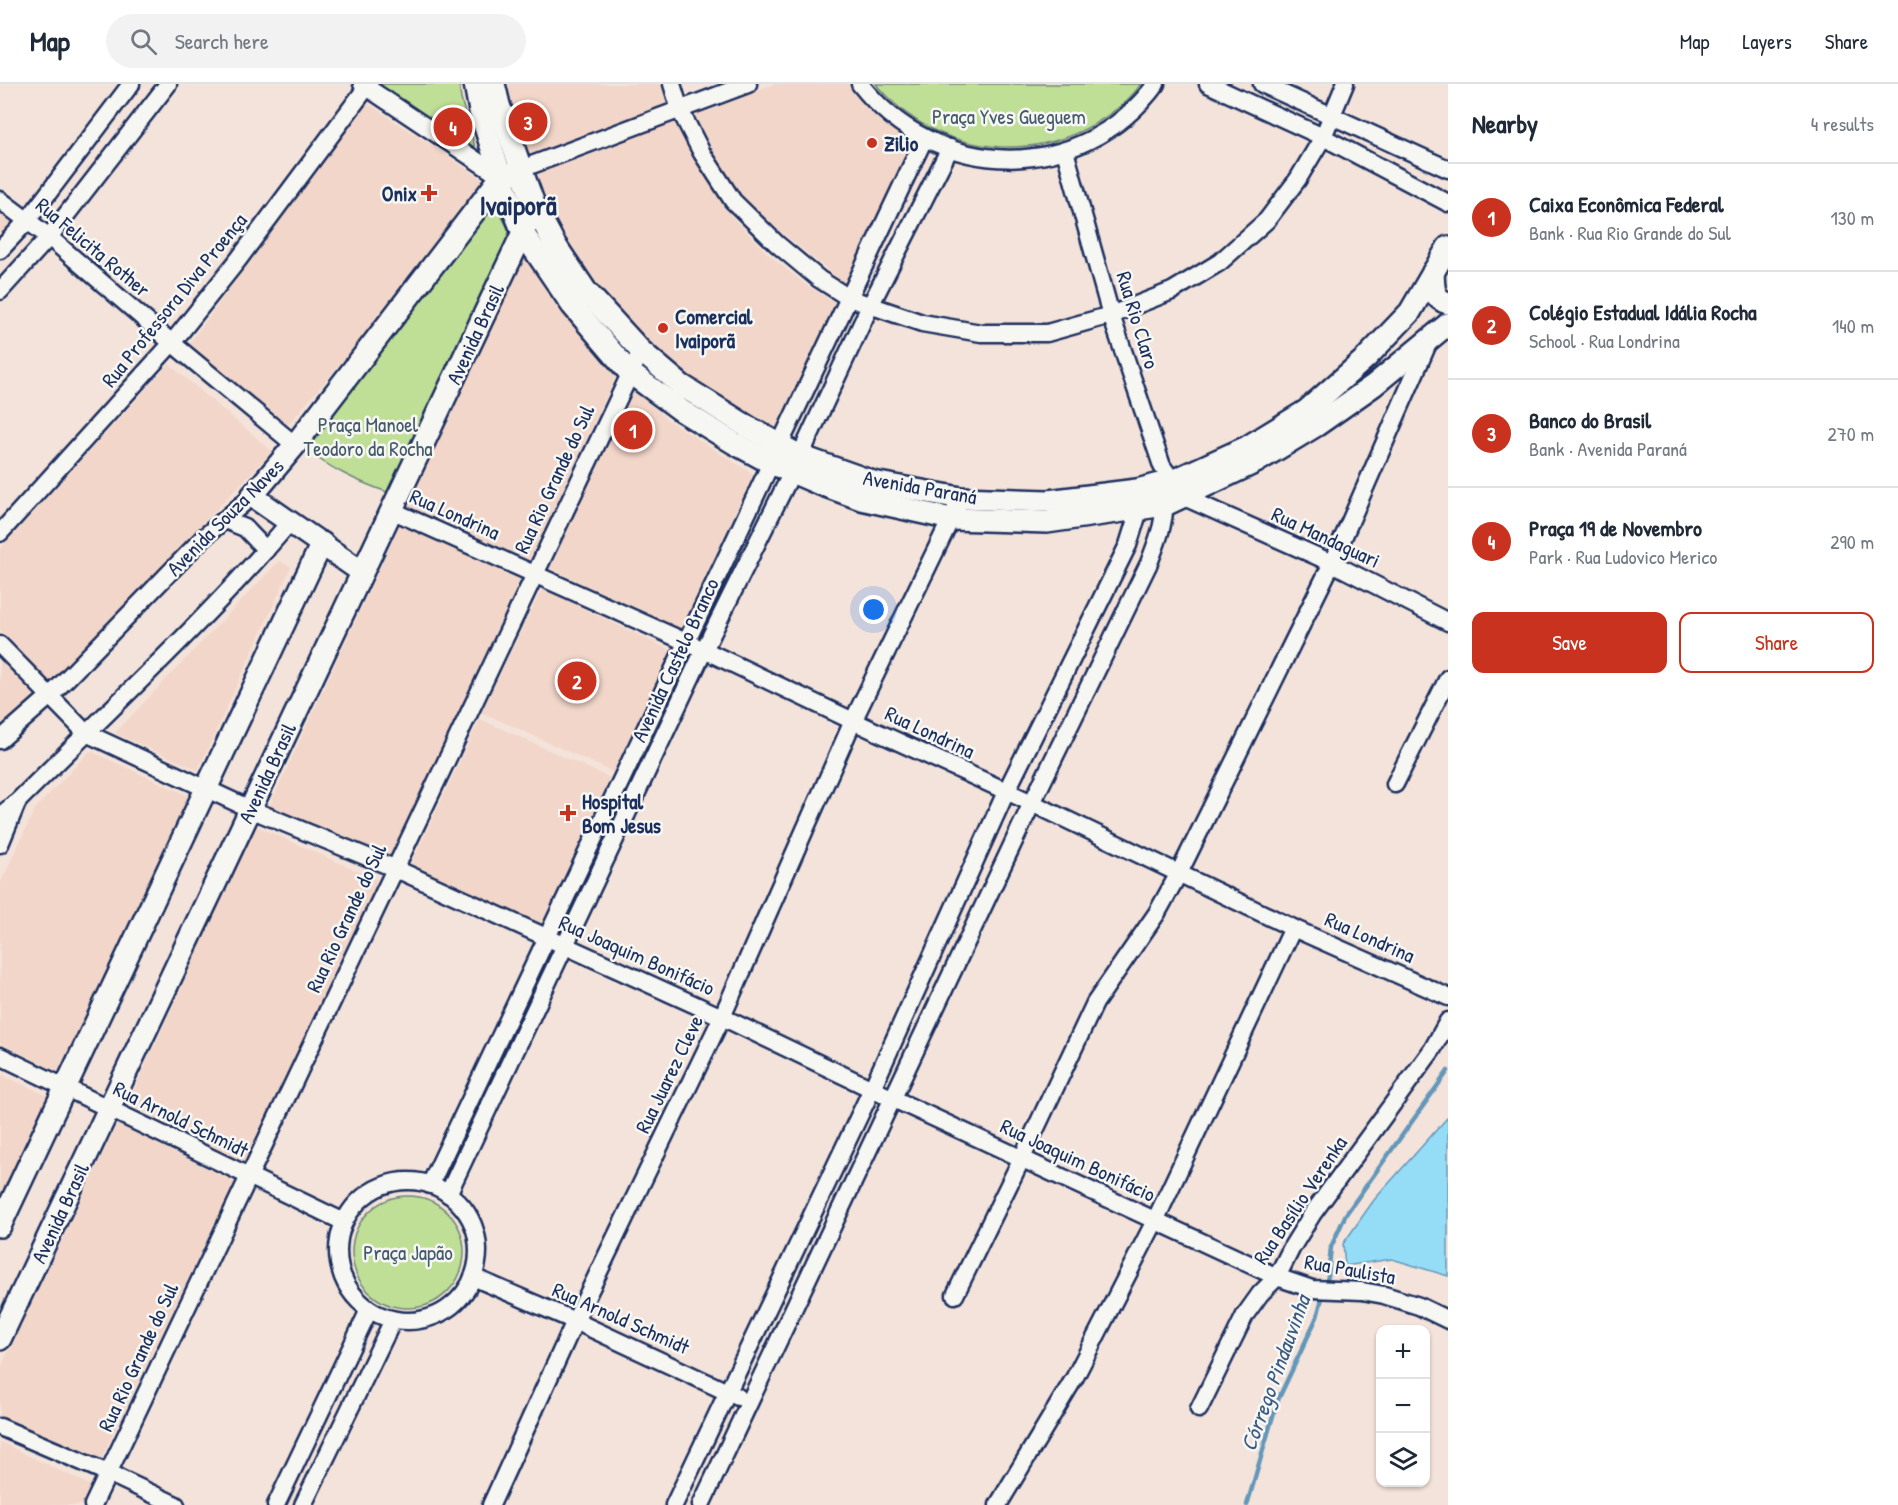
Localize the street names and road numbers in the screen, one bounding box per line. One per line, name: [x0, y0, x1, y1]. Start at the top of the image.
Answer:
street label: Rua Felicita Rother: [30, 191, 156, 303]
street label: Rua Professora Diva Proença: [95, 207, 253, 393]
street label: Rua Rio Claro: [1109, 268, 1167, 372]
street label: Avenida Brasil: [439, 279, 511, 389]
street label: Rua Rio Grande do Sul: [507, 400, 601, 558]
street label: Avenida Souza Naves: [160, 452, 290, 582]
street label: Avenida Paraná: [861, 463, 979, 511]
street label: Rua Londrina: [405, 481, 505, 547]
street label: Rua Mandaguari: [1267, 499, 1385, 575]
street label: Avenida Castelo Branco: [624, 573, 726, 747]
street label: Rua Londrina: [881, 699, 979, 765]
street label: Avenida Brasil: [231, 718, 303, 828]
street label: Rua Rio Grande do Sul: [299, 839, 393, 997]
street label: Rua Londrina: [1320, 904, 1420, 970]
street label: Rua Joaquim Bonifácio: [554, 908, 720, 1002]
street label: Rua Juarez Cleve: [628, 1010, 710, 1138]
street label: Rua Arnold Schmidt: [109, 1074, 254, 1165]
street label: Rua Joaquim Bonifácio: [996, 1111, 1160, 1209]
street label: Rua Basílio Verenka: [1246, 1130, 1354, 1270]
street label: Avenida Brasil: [24, 1158, 96, 1268]
street label: Rua Paulista: [1302, 1247, 1398, 1291]
street label: Rua Arnold Schmidt: [548, 1275, 695, 1361]
street label: Rua Rio Grande do Sul: [91, 1278, 185, 1436]

